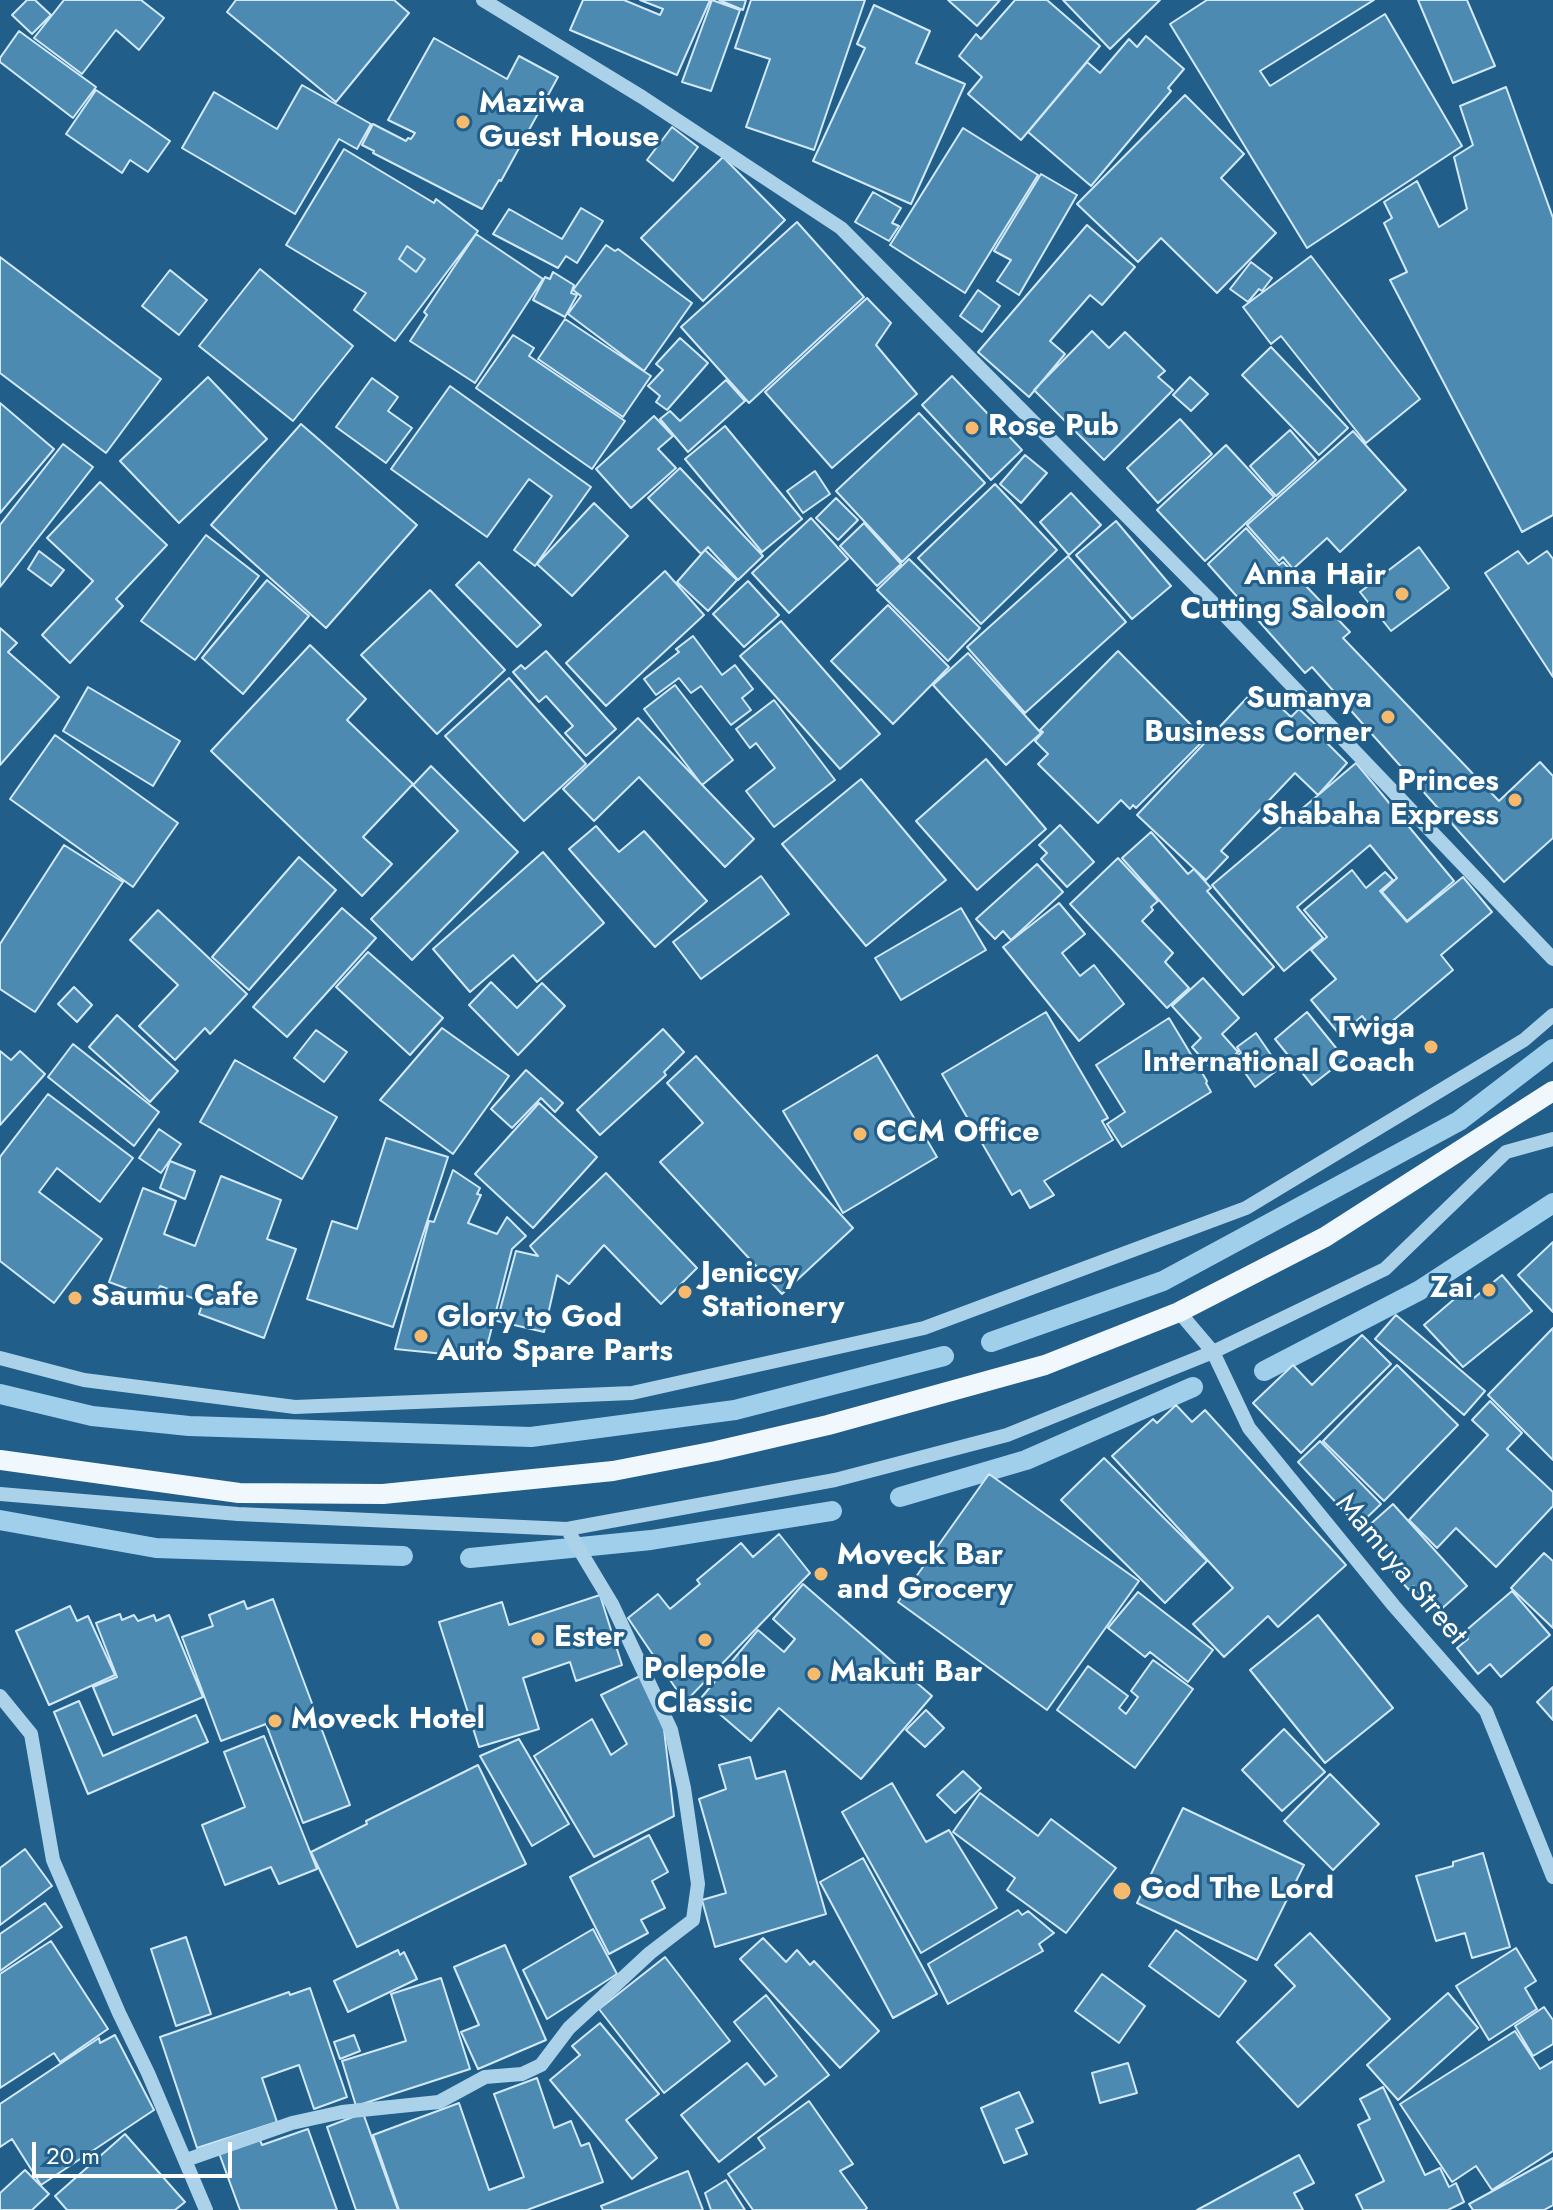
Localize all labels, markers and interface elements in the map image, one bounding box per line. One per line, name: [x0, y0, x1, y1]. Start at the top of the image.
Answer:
place label: Maziwa Guest House: [479, 87, 659, 158]
marker: Maziwa Guest House: [454, 113, 472, 131]
place label: Rose Pub: [988, 410, 1119, 446]
marker: Rose Pub: [963, 419, 981, 437]
place label: Anna Hair Cutting Saloon: [1180, 559, 1386, 630]
marker: Anna Hair Cutting Saloon: [1393, 585, 1411, 603]
place label: Sumanya Business Corner: [1144, 682, 1372, 752]
marker: Sumanya Business Corner: [1379, 708, 1397, 726]
place label: Princes Shabaha Express: [1261, 765, 1499, 836]
marker: Princes Shabaha Express: [1506, 791, 1524, 809]
place label: Twiga International Coach: [1143, 1012, 1415, 1082]
marker: Twiga International Coach: [1422, 1038, 1440, 1056]
place label: CCM Office: [876, 1116, 1039, 1152]
marker: CCM Office: [851, 1125, 869, 1143]
place label: Jeniccy Stationery: [701, 1257, 844, 1328]
place label: Zai: [1430, 1272, 1473, 1308]
place label: Saumu Cafe: [91, 1280, 259, 1316]
marker: Zai: [1480, 1281, 1498, 1299]
marker: Jeniccy Stationery: [676, 1283, 694, 1301]
marker: Saumu Cafe: [66, 1289, 84, 1307]
place label: Glory to God Auto Spare Parts: [437, 1301, 673, 1372]
marker: Glory to God Auto Spare Parts: [412, 1327, 430, 1345]
street label: Mamuya Street: [1326, 1487, 1474, 1653]
place label: Moveck Bar and Grocery: [837, 1539, 1013, 1610]
marker: Moveck Bar and Grocery: [812, 1565, 830, 1583]
place label: Ester: [554, 1621, 625, 1657]
marker: Ester: [529, 1630, 547, 1648]
marker: Polepole Classic: [696, 1631, 714, 1649]
place label: Polepole Classic: [644, 1653, 766, 1724]
place label: Makuti Bar: [830, 1656, 982, 1692]
marker: Makuti Bar: [805, 1665, 823, 1683]
place label: Moveck Hotel: [291, 1703, 485, 1739]
marker: Moveck Hotel: [266, 1712, 284, 1730]
place label: God The Lord: [1140, 1873, 1334, 1909]
marker: God The Lord: [1111, 1880, 1133, 1902]
scale bar: [36, 2126, 236, 2176]
text: 20 m: [46, 2138, 100, 2173]

